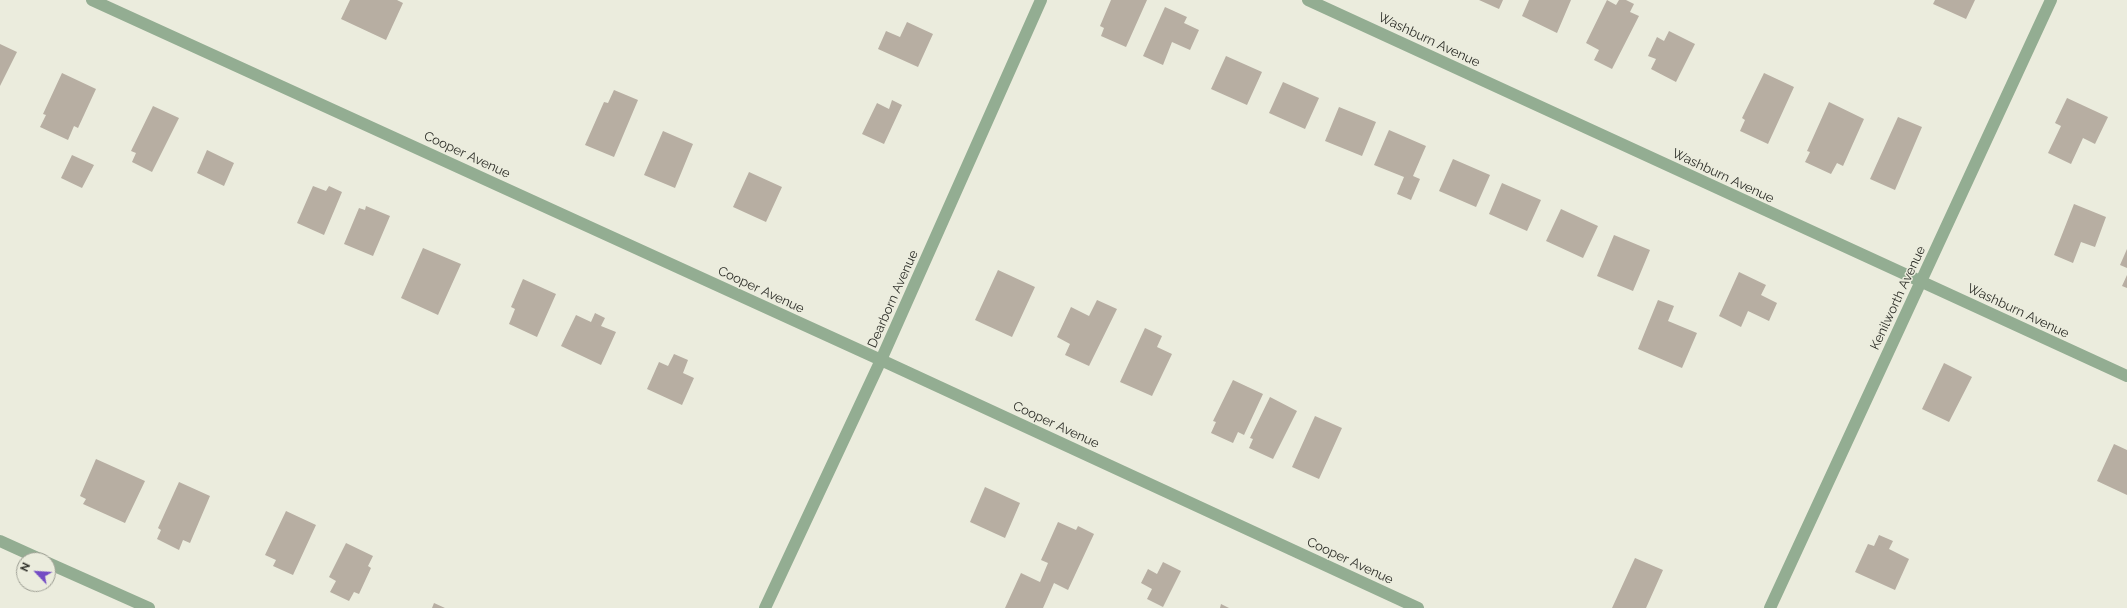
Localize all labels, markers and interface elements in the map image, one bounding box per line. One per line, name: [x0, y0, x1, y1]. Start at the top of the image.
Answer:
street label: Washburn Avenue: [1376, 10, 1482, 70]
street label: Cooper Avenue: [421, 128, 513, 182]
street label: Washburn Avenue: [1670, 146, 1776, 206]
street label: Kenilworth Avenue: [1867, 244, 1929, 352]
street label: Dearborn Avenue: [864, 248, 922, 350]
street label: Cooper Avenue: [715, 263, 807, 317]
street label: Washburn Avenue: [1965, 281, 2071, 341]
street label: Cooper Avenue: [1010, 398, 1102, 452]
street label: Cooper Avenue: [1304, 534, 1396, 588]
north arrow: [16, 552, 56, 592]
text: N: [18, 561, 33, 574]

